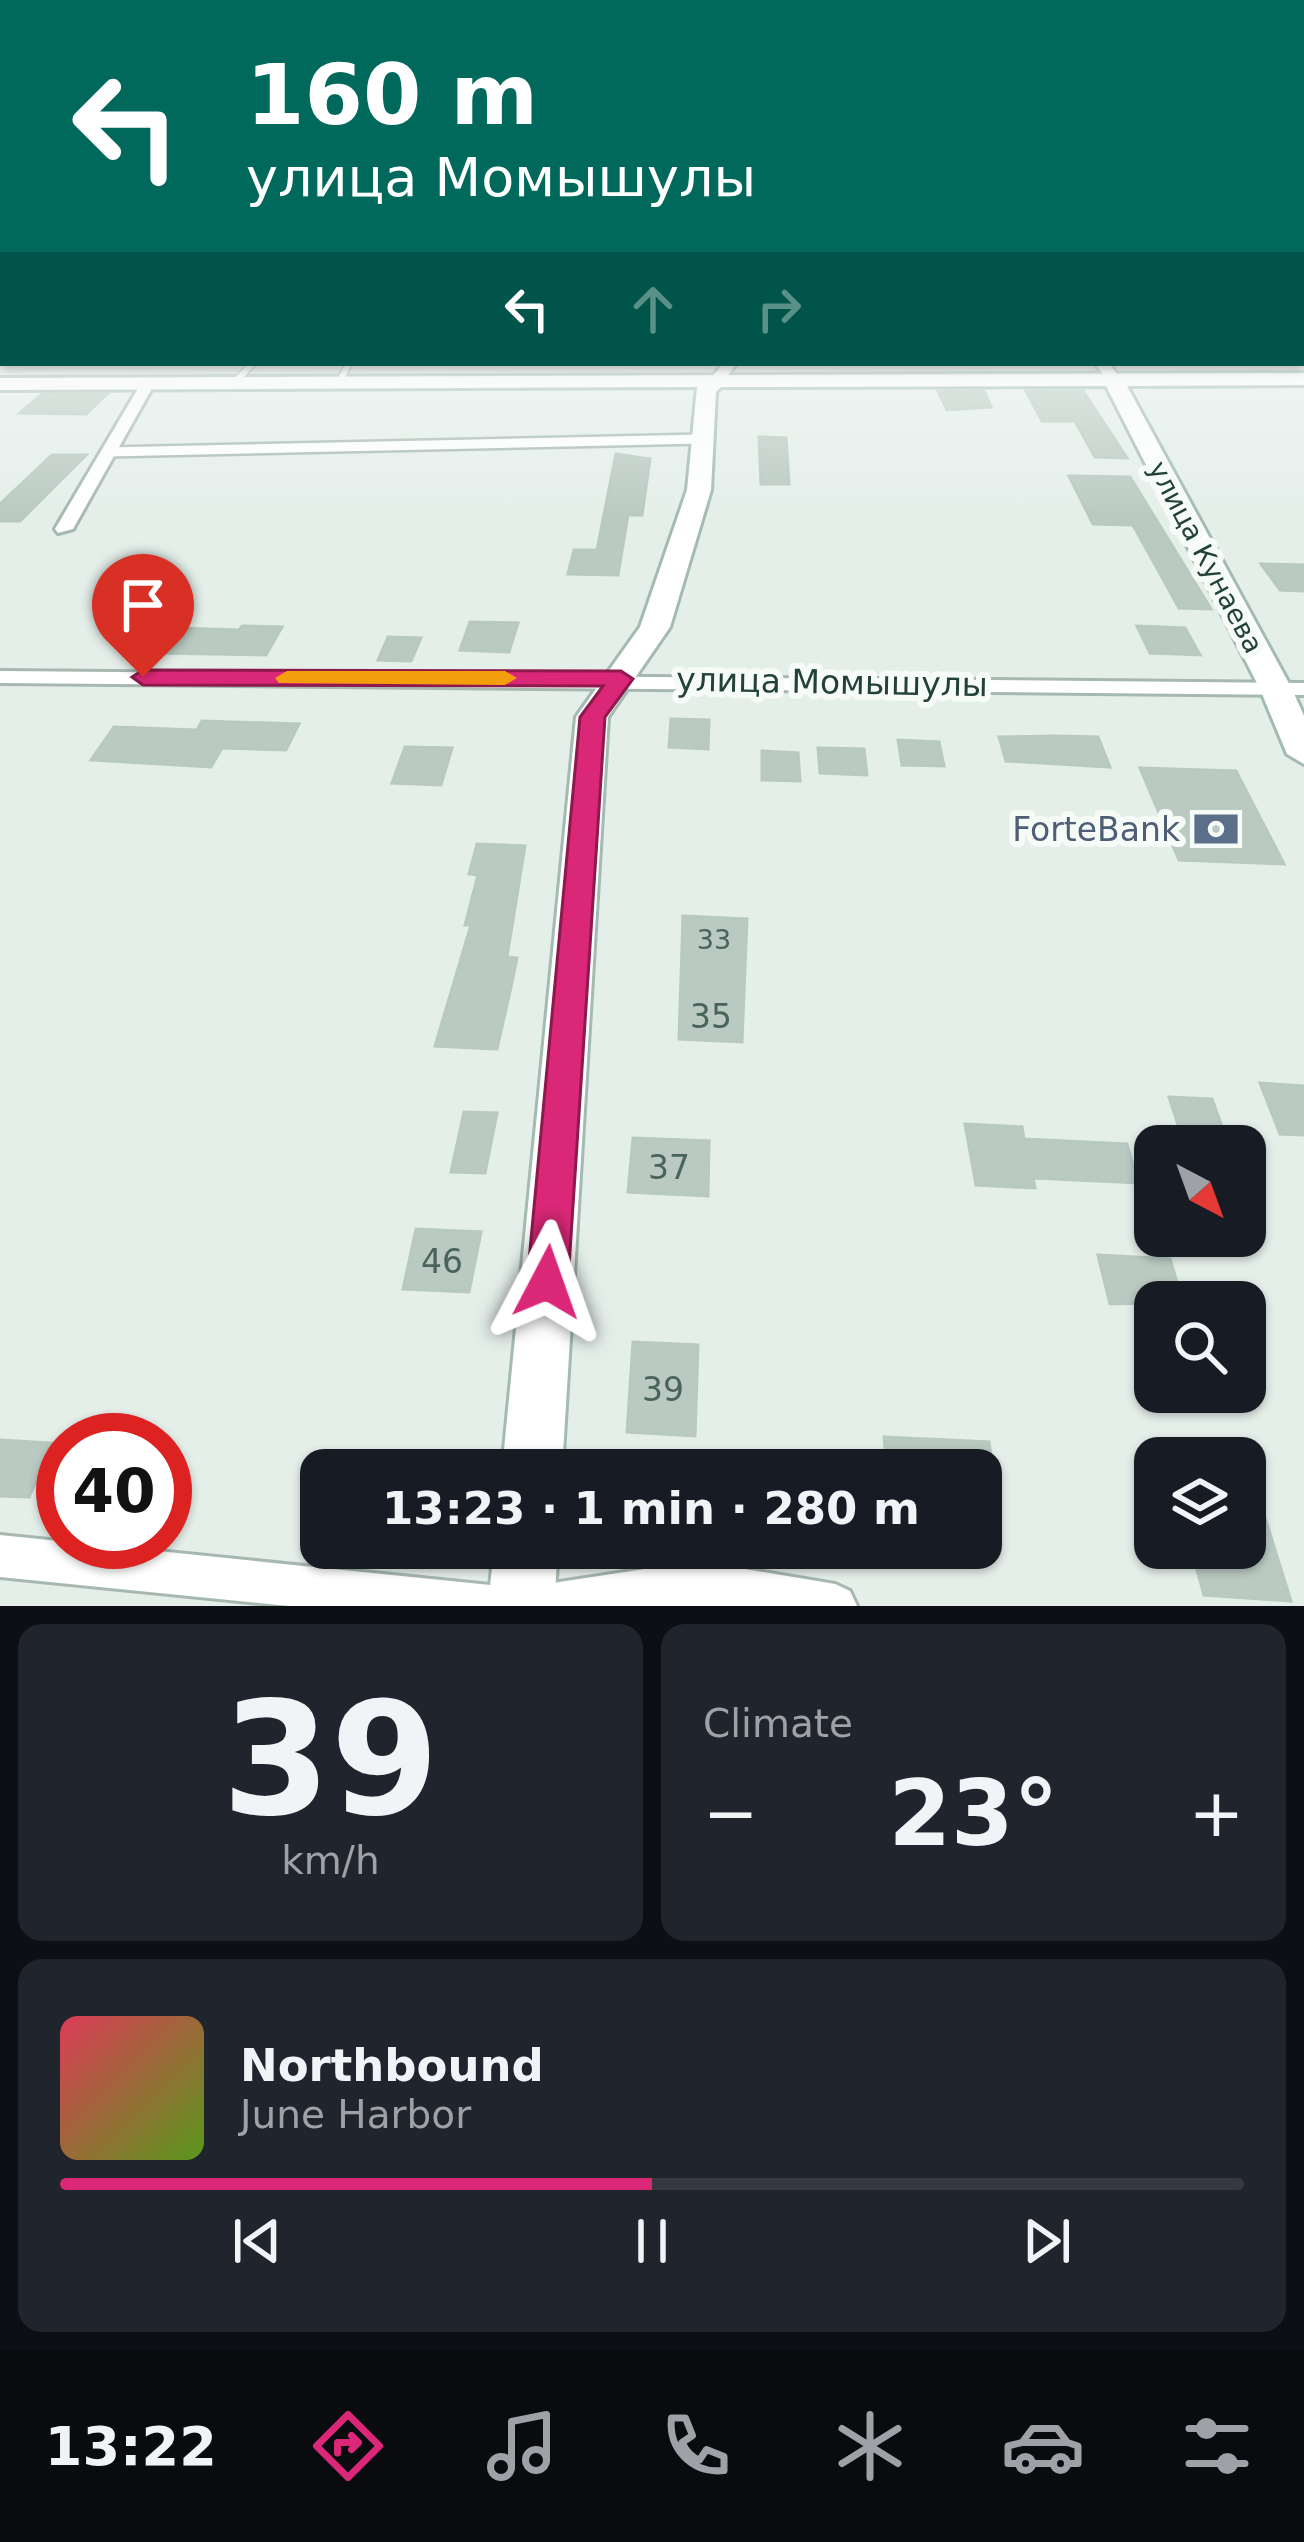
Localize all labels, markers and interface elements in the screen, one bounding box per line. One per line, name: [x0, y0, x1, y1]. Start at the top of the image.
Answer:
text: 160 m: [246, 46, 538, 144]
icon: left: [48, 48, 204, 204]
text: улица Момышулы: [246, 146, 756, 209]
icon: left: [494, 276, 560, 342]
icon: ahead: [620, 276, 686, 342]
icon: right: [746, 276, 812, 342]
street label: улица Кунаева: [1142, 456, 1270, 658]
pin: [92, 554, 194, 677]
icon: arrive: [110, 572, 176, 638]
street label: улица Момышулы: [676, 660, 988, 704]
bank icon: ForteBank: [1191, 804, 1241, 854]
place label: ForteBank: [1012, 810, 1181, 849]
house number: 33: [697, 924, 731, 955]
house number: 35: [690, 997, 732, 1036]
north arrow: [1134, 1125, 1266, 1257]
map controls: [1134, 1125, 1266, 1569]
house number: 37: [648, 1148, 690, 1187]
position arrow: [484, 1219, 610, 1345]
house number: 46: [421, 1242, 463, 1281]
button: search: [1134, 1281, 1266, 1413]
house number: 39: [642, 1370, 684, 1409]
speed limit sign: 40: [36, 1413, 192, 1569]
button: layers: [1134, 1437, 1266, 1569]
text: 13:23 · 1 min · 280 m: [382, 1482, 920, 1535]
text: 39: [222, 1669, 439, 1851]
text: Climate: [703, 1701, 853, 1746]
text: 23°: [888, 1761, 1059, 1866]
text: −: [703, 1775, 758, 1852]
text: +: [1189, 1775, 1244, 1852]
text: km/h: [281, 1838, 380, 1883]
text: Northbound: [240, 2039, 544, 2092]
text: June Harbor: [240, 2092, 471, 2137]
icon: previous: [224, 2208, 290, 2274]
icon: pause: [619, 2208, 685, 2274]
icon: next: [1014, 2208, 1080, 2274]
icon: directions: [306, 2404, 390, 2488]
icon: music: [480, 2404, 564, 2488]
icon: phone: [654, 2404, 738, 2488]
icon: climate: [828, 2404, 912, 2488]
icon: car: [1001, 2404, 1085, 2488]
icon: filters: [1175, 2404, 1259, 2488]
text: 13:22: [45, 2415, 217, 2478]

